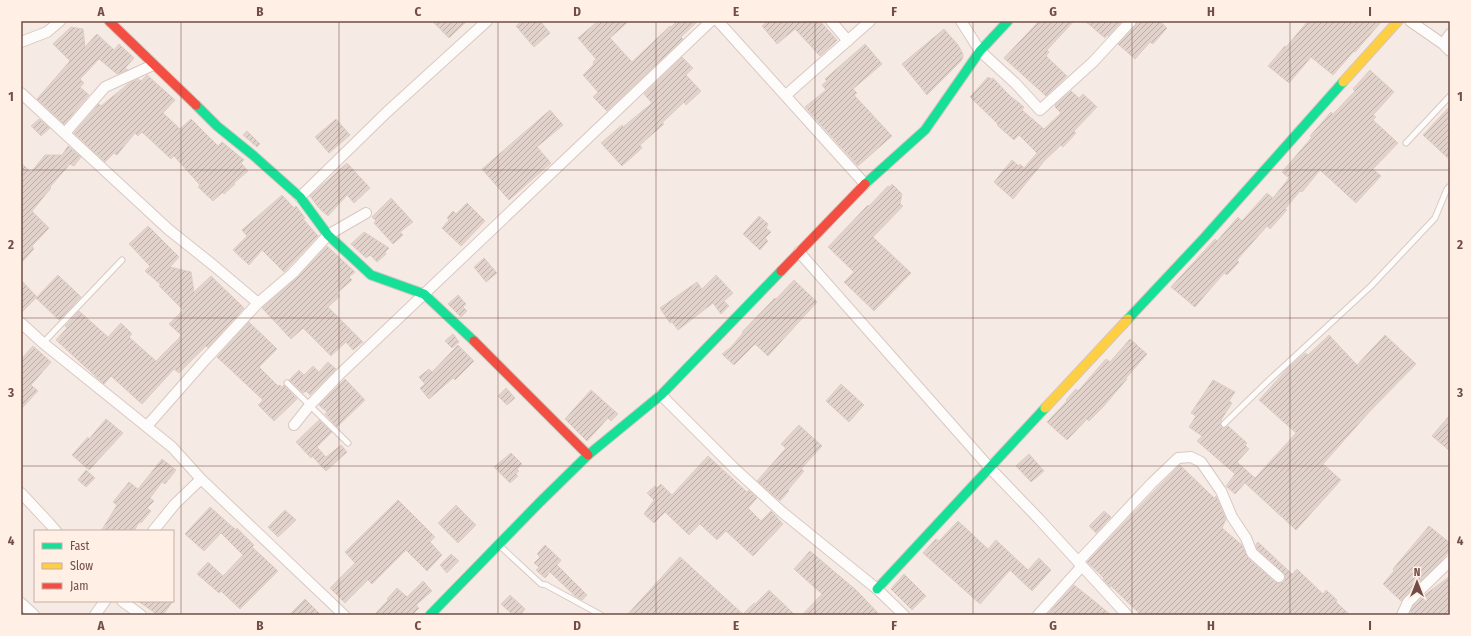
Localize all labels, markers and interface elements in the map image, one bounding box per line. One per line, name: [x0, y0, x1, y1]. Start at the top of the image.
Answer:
text: A: [96, 4, 105, 19]
text: B: [256, 4, 264, 19]
text: C: [415, 4, 422, 19]
text: D: [573, 4, 581, 19]
text: E: [733, 4, 739, 19]
text: F: [891, 4, 897, 19]
text: G: [1049, 4, 1057, 19]
text: H: [1207, 4, 1215, 19]
text: I: [1368, 4, 1372, 19]
text: 1: [8, 89, 14, 104]
text: 1: [1457, 89, 1463, 104]
text: 2: [7, 237, 14, 252]
text: 2: [1456, 237, 1463, 252]
text: 3: [7, 385, 14, 400]
text: 3: [1456, 385, 1463, 400]
legend: [34, 530, 174, 602]
text: 4: [8, 533, 15, 548]
text: 4: [1457, 533, 1464, 548]
text: Fast: [70, 539, 89, 553]
text: Slow: [70, 559, 93, 573]
north arrow: [1397, 562, 1437, 602]
text: N: [1414, 566, 1420, 579]
text: Jam: [70, 579, 88, 593]
text: A: [96, 618, 105, 633]
text: B: [256, 618, 264, 633]
text: C: [415, 618, 422, 633]
text: D: [573, 618, 581, 633]
text: E: [733, 618, 739, 633]
text: F: [891, 618, 897, 633]
text: G: [1049, 618, 1057, 633]
text: H: [1207, 618, 1215, 633]
text: I: [1368, 618, 1372, 633]

